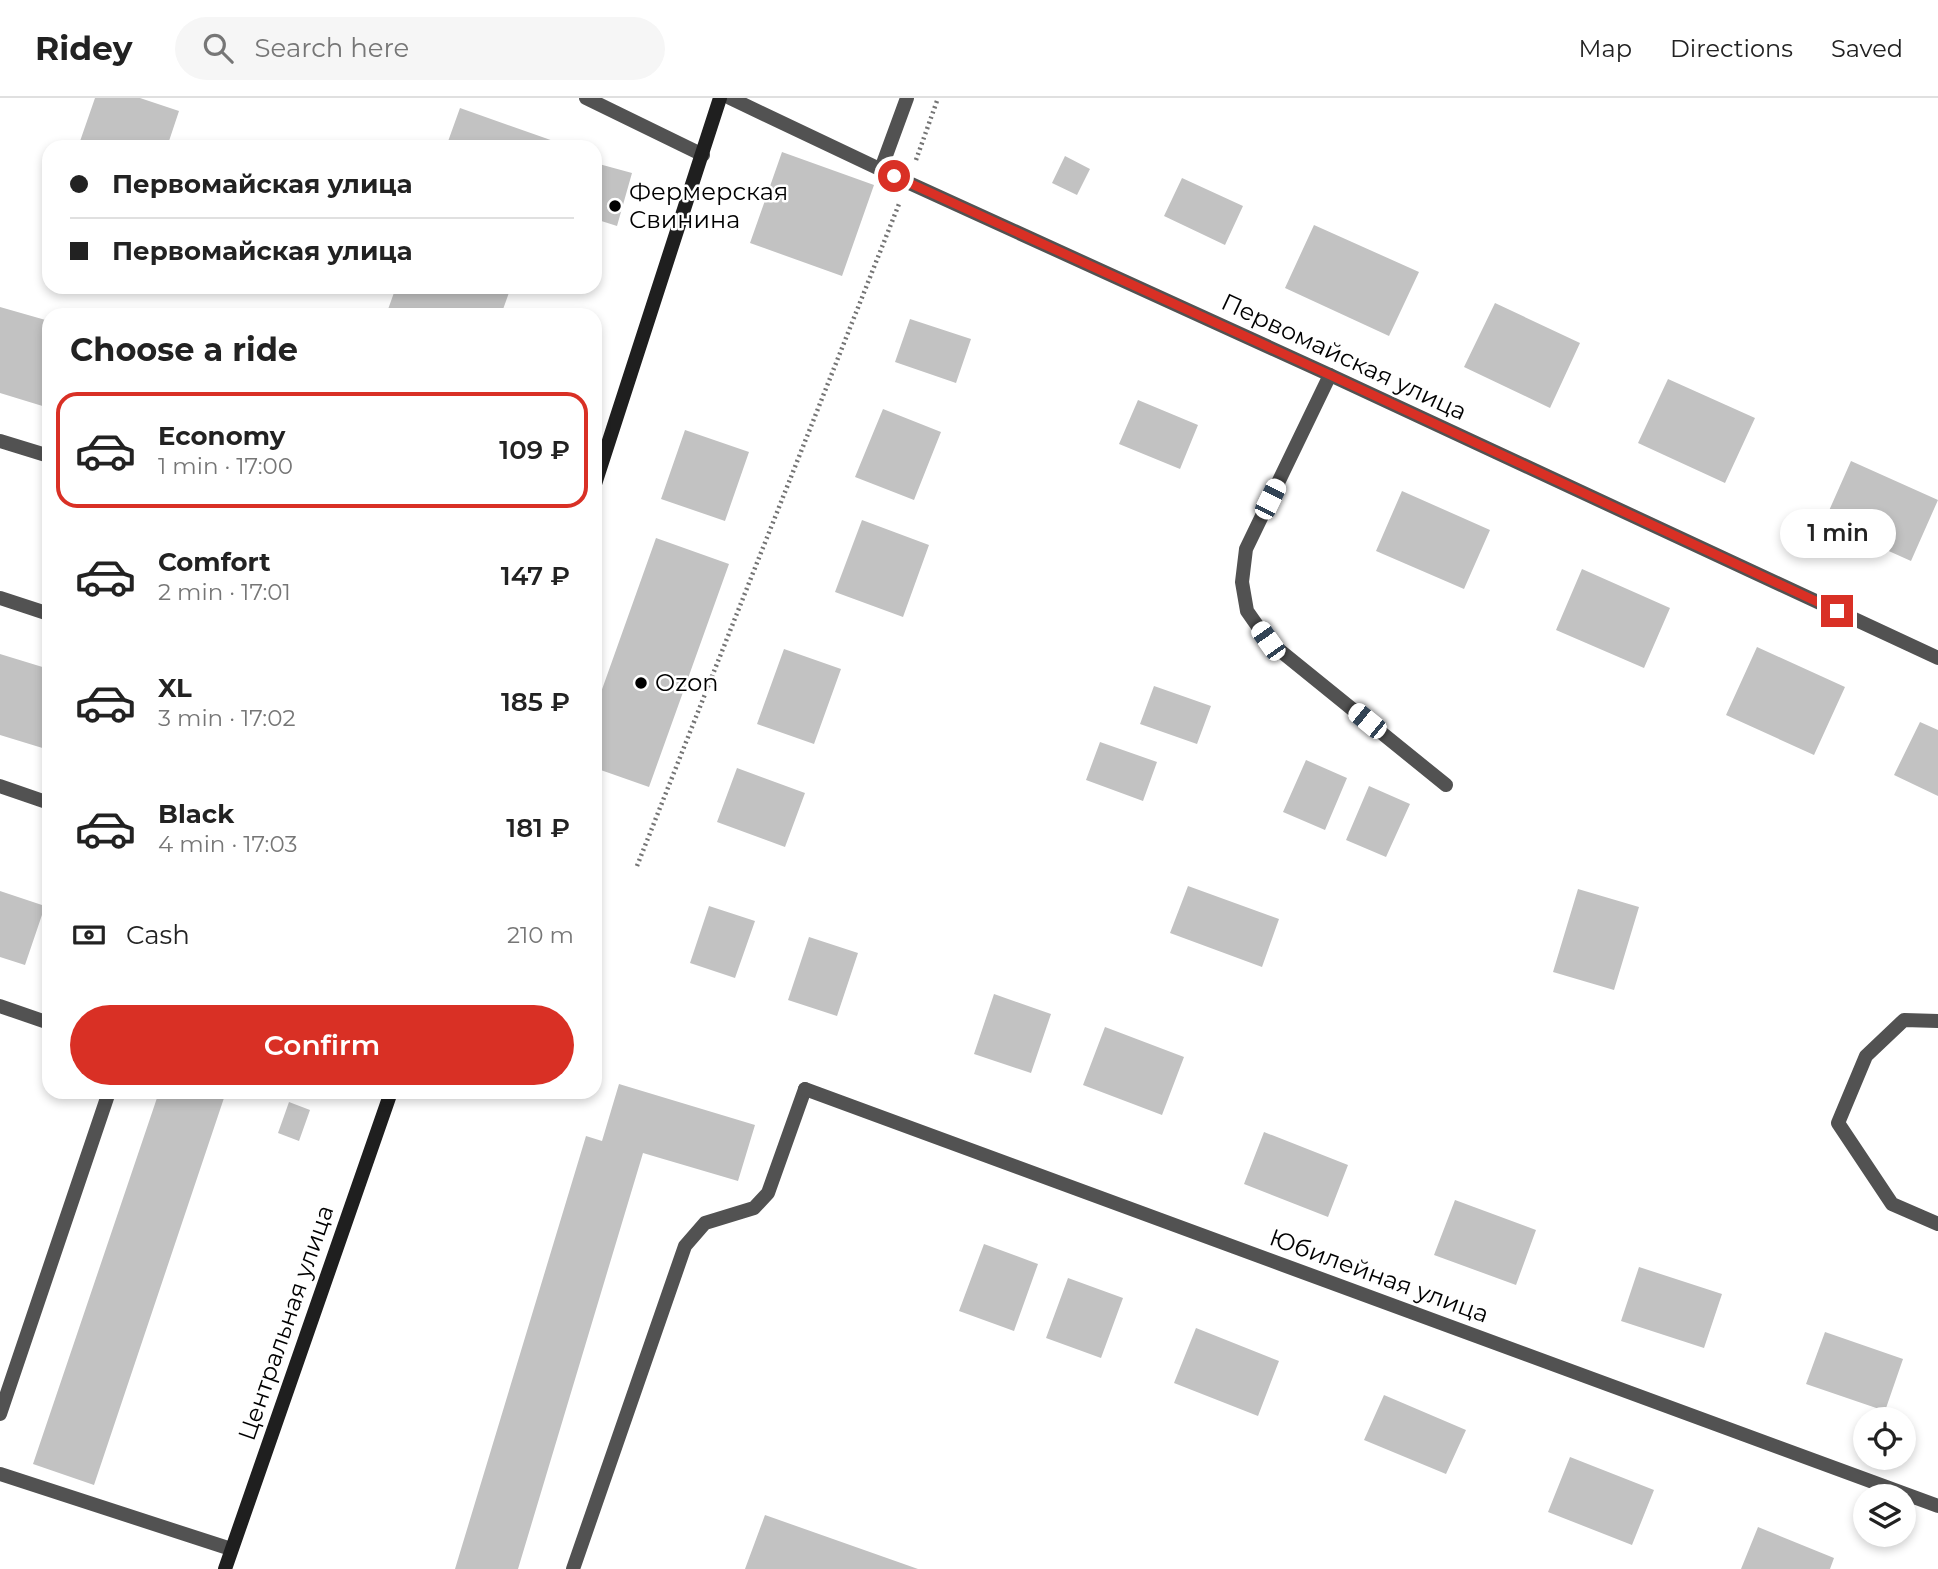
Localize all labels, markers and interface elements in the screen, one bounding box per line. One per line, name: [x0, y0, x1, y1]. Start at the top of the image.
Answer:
search box: [175, 17, 665, 80]
text: Ridey: [35, 28, 133, 68]
icon: search: [199, 29, 237, 67]
text: Search here: [255, 32, 409, 64]
text: Map: [1579, 34, 1632, 63]
text: Directions: [1670, 34, 1793, 63]
text: Saved: [1831, 34, 1903, 63]
route start: [878, 160, 910, 192]
text: Первомайская улица: [112, 168, 412, 200]
place label: Фермерская Свинина: [629, 177, 788, 234]
marker: Фермерская Свинина: [607, 198, 623, 214]
text: Первомайская улица: [112, 235, 412, 267]
street label: Первомайская улица: [1217, 287, 1472, 426]
text: Choose a ride: [70, 330, 298, 369]
icon: car: [74, 419, 137, 482]
text: Economy: [158, 420, 285, 452]
text: 109 ₽: [499, 434, 570, 466]
text: 1 min · 17:00: [158, 452, 293, 480]
car: [1252, 476, 1289, 522]
callout: 1 min: [1779, 510, 1895, 559]
text: 1 min: [1807, 519, 1869, 547]
icon: car: [74, 545, 137, 608]
text: Comfort: [158, 546, 270, 578]
text: 147 ₽: [501, 560, 570, 592]
text: 2 min · 17:01: [158, 578, 291, 606]
route end: [1821, 595, 1853, 627]
car: [1248, 618, 1289, 664]
place label: Ozon: [655, 668, 718, 697]
icon: car: [74, 671, 137, 734]
text: XL: [158, 672, 192, 704]
marker: Ozon: [633, 675, 649, 691]
text: 185 ₽: [501, 686, 570, 718]
car: [1345, 700, 1390, 742]
text: 3 min · 17:02: [158, 704, 296, 732]
icon: car: [74, 797, 137, 860]
text: Black: [158, 798, 234, 830]
text: 181 ₽: [506, 812, 570, 844]
text: 4 min · 17:03: [158, 830, 297, 858]
icon: cash: [70, 916, 108, 954]
text: Cash: [126, 919, 190, 951]
text: 210 m: [507, 921, 574, 949]
button: Confirm: [70, 1005, 574, 1085]
street label: Центральная улица: [232, 1201, 339, 1444]
street label: Юбилейная улица: [1266, 1222, 1493, 1329]
map controls: [1853, 1407, 1916, 1547]
button: locate: [1853, 1407, 1916, 1470]
button: layers: [1853, 1484, 1916, 1547]

